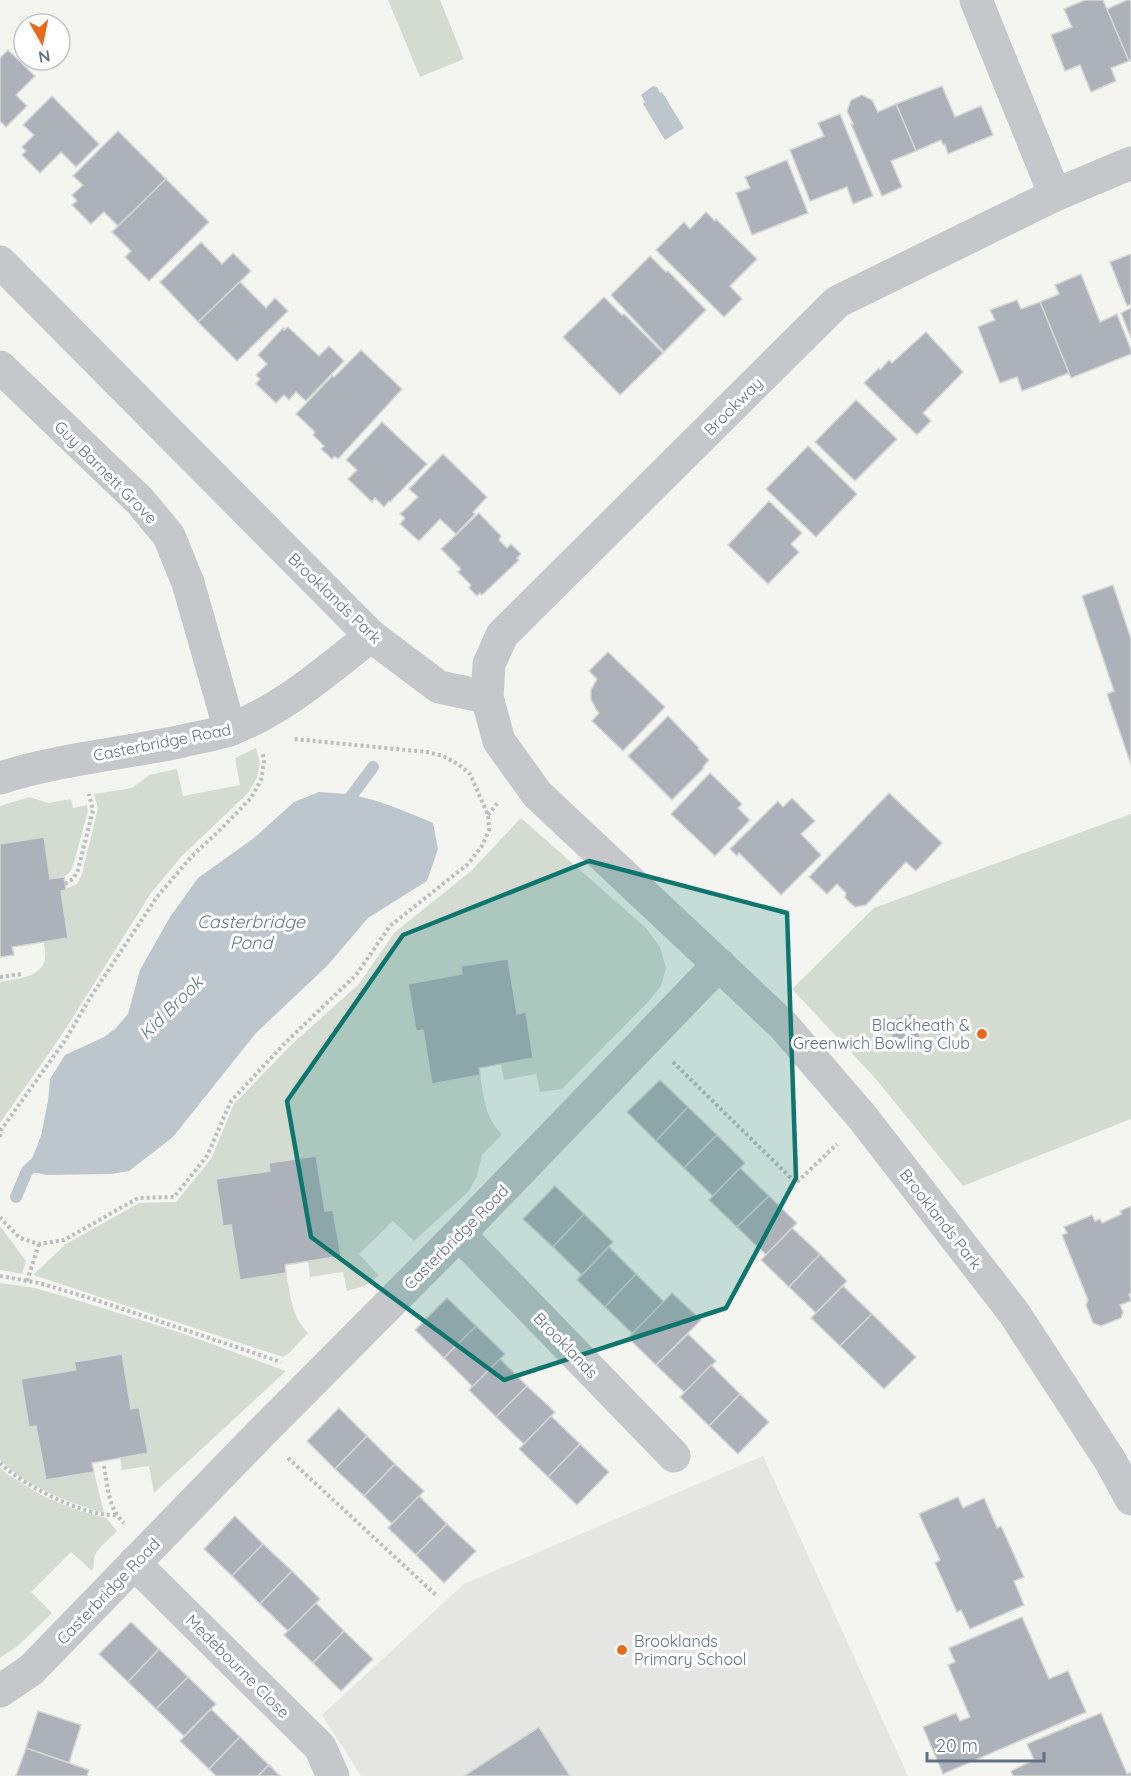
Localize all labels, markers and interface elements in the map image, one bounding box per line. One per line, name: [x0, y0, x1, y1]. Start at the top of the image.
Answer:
north arrow: [12, 12, 72, 72]
text: N: [37, 46, 52, 68]
street label: Brookway: [699, 372, 767, 440]
street label: Guy Barnett Grove: [50, 416, 162, 528]
street label: Brooklands Park: [284, 548, 386, 648]
street label: Casterbridge Road: [91, 719, 233, 765]
water label: Casterbridge Pond: [197, 910, 306, 954]
water label: Kid Brook: [134, 970, 209, 1045]
place label: Blackheath & Greenwich Bowling Club: [793, 1015, 970, 1053]
marker: Blackheath & Greenwich Bowling Club: [975, 1027, 989, 1041]
street label: Brooklands Park: [896, 1165, 986, 1273]
street label: Casterbridge Road: [399, 1180, 513, 1294]
street label: Brooklands: [530, 1308, 602, 1382]
street label: Casterbridge Road: [52, 1534, 164, 1648]
street label: Medebourne Close: [182, 1610, 294, 1722]
place label: Brooklands Primary School: [634, 1631, 746, 1669]
marker: Brooklands Primary School: [615, 1643, 629, 1657]
scale bar: [927, 1725, 1044, 1763]
text: 20 m: [936, 1734, 978, 1757]

